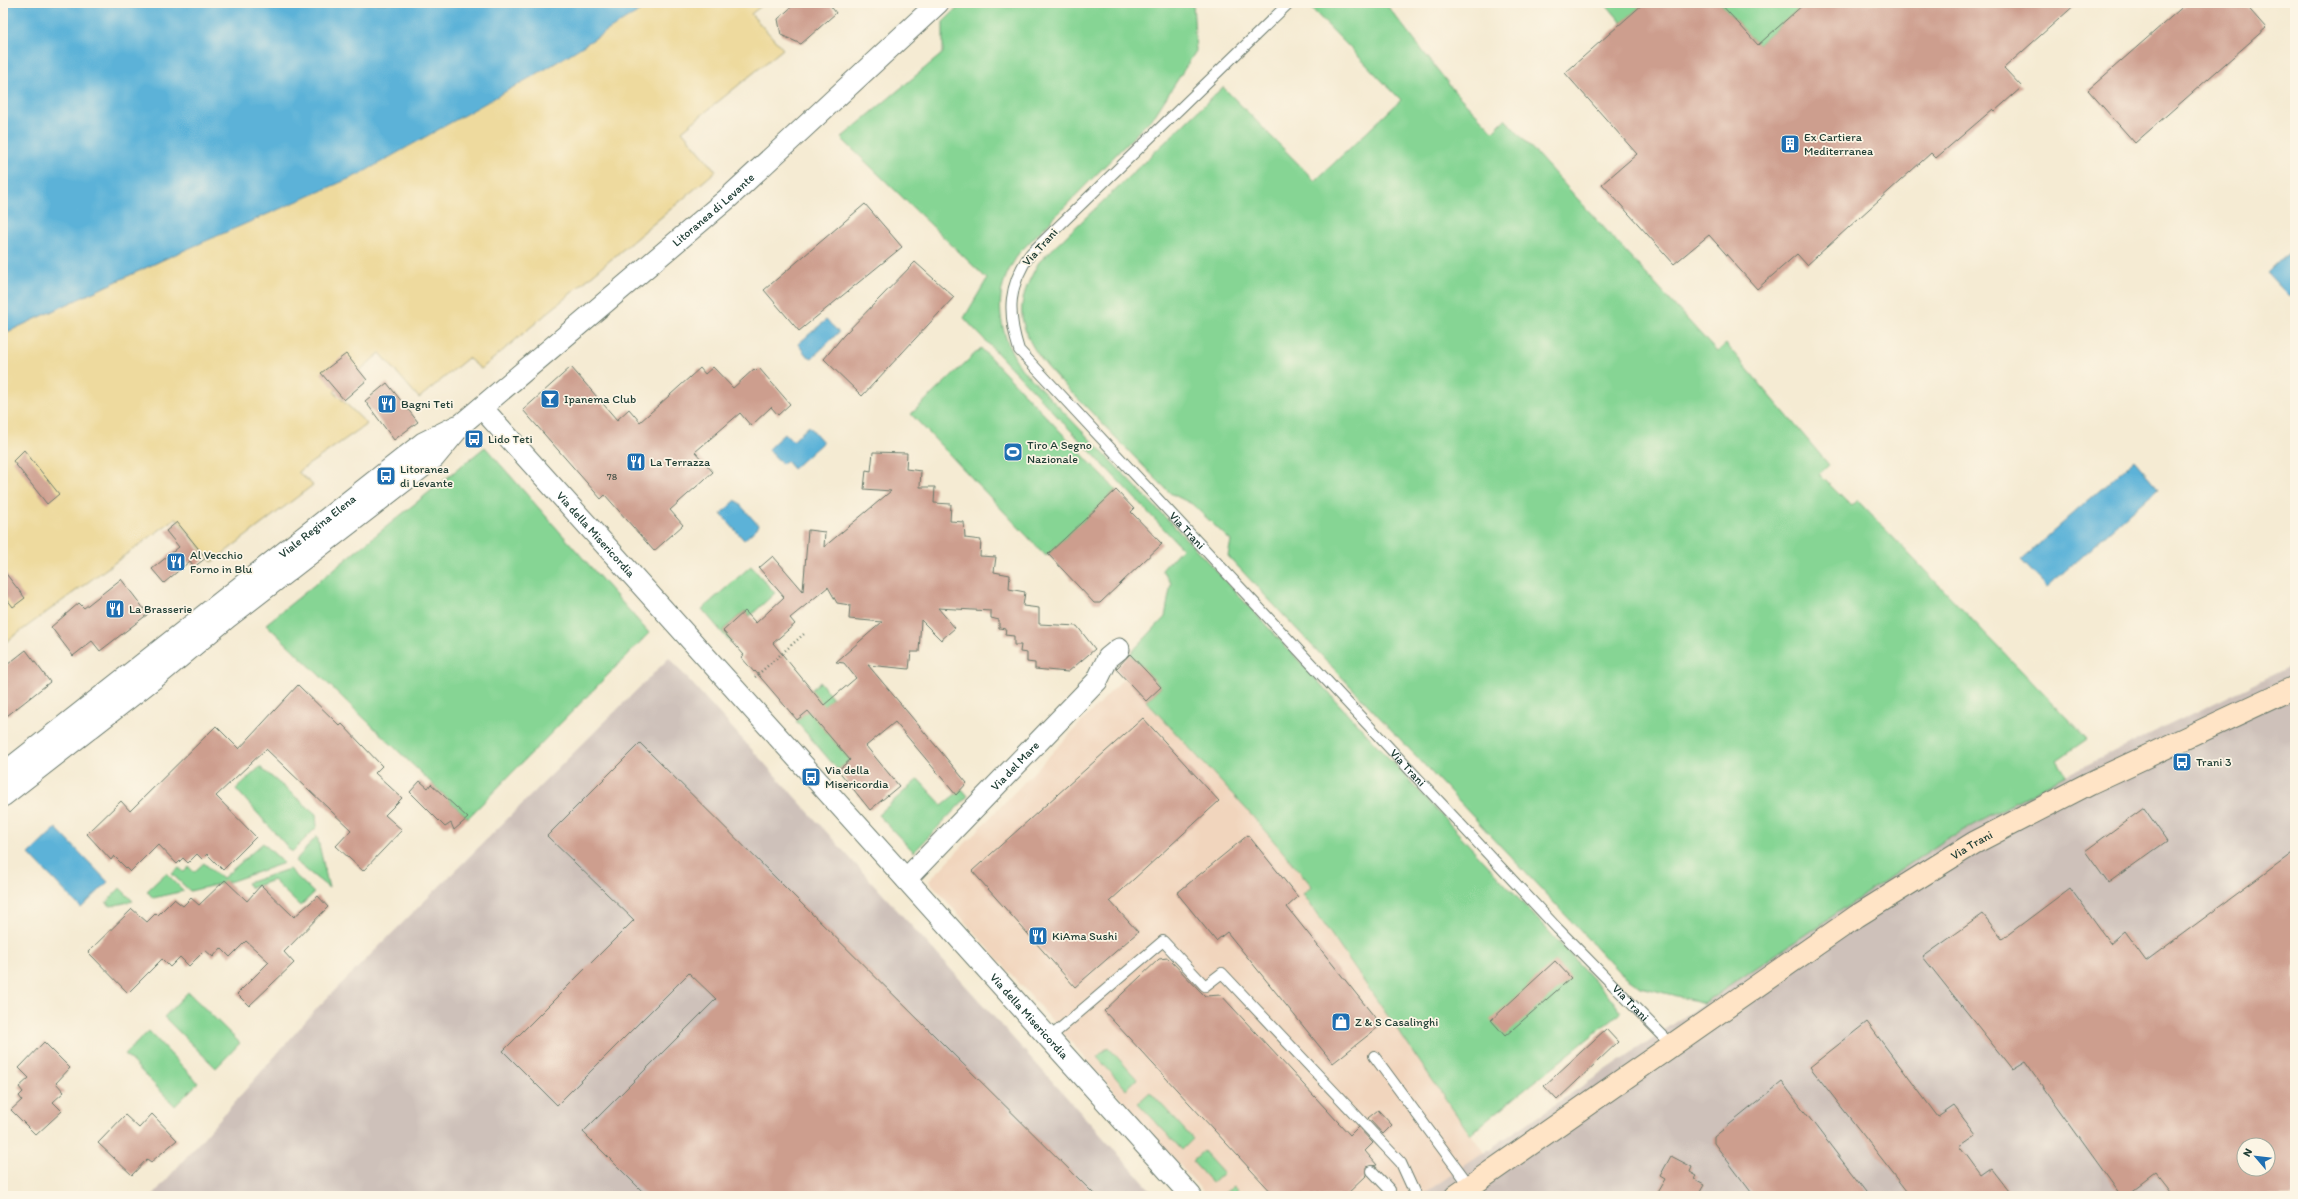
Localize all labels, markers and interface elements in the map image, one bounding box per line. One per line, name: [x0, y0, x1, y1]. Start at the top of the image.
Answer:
place label: Ex Cartiera Mediterranea: [1804, 130, 1874, 158]
building icon: Ex Cartiera Mediterranea: [1779, 133, 1801, 155]
street label: Litoranea di Levante: [669, 170, 757, 249]
street label: Via Trani: [1019, 225, 1061, 269]
bar icon: Ipanema Club: [539, 388, 561, 410]
place label: Ipanema Club: [564, 392, 636, 406]
restaurant icon: Bagni Teti: [376, 393, 398, 415]
place label: Bagni Teti: [401, 397, 453, 411]
bus stop icon: Lido Teti: [463, 428, 485, 450]
place label: Lido Teti: [488, 432, 533, 446]
place label: Tiro A Segno Nazionale: [1027, 438, 1092, 466]
sports icon: Tiro A Segno Nazionale: [1002, 441, 1024, 463]
restaurant icon: La Terrazza: [625, 451, 647, 473]
place label: La Terrazza: [650, 455, 711, 469]
place label: Litoranea di Levante: [400, 462, 453, 490]
bus stop icon: Litoranea di Levante: [375, 465, 397, 487]
house number: 78: [607, 470, 618, 483]
street label: Via della Misericordia: [554, 489, 638, 581]
street label: Viale Regina Elena: [276, 492, 359, 561]
street label: Via Trani: [1166, 509, 1208, 552]
place label: Al Vecchio Forno in Blu: [190, 548, 253, 576]
restaurant icon: Al Vecchio Forno in Blu: [165, 551, 187, 573]
restaurant icon: La Brasserie: [104, 598, 126, 620]
place label: La Brasserie: [129, 602, 193, 616]
street label: Via del Mare: [988, 738, 1042, 794]
street label: Via Trani: [1387, 746, 1429, 789]
bus stop icon: Trani 3: [2171, 751, 2193, 773]
place label: Trani 3: [2196, 755, 2232, 769]
place label: Via della Misericordia: [825, 763, 889, 791]
bus stop icon: Via della Misericordia: [800, 766, 822, 788]
street label: Via Trani: [1948, 828, 1995, 863]
restaurant icon: KiAma Sushi: [1027, 925, 1049, 947]
place label: KiAma Sushi: [1052, 929, 1117, 943]
street label: Via della Misericordia: [987, 970, 1072, 1062]
street label: Via Trani: [1609, 982, 1652, 1024]
shop icon: Z & S Casalinghi: [1330, 1011, 1352, 1033]
place label: Z & S Casalinghi: [1355, 1015, 1438, 1029]
north arrow: [2236, 1137, 2276, 1177]
text: N: [2240, 1146, 2255, 1159]

